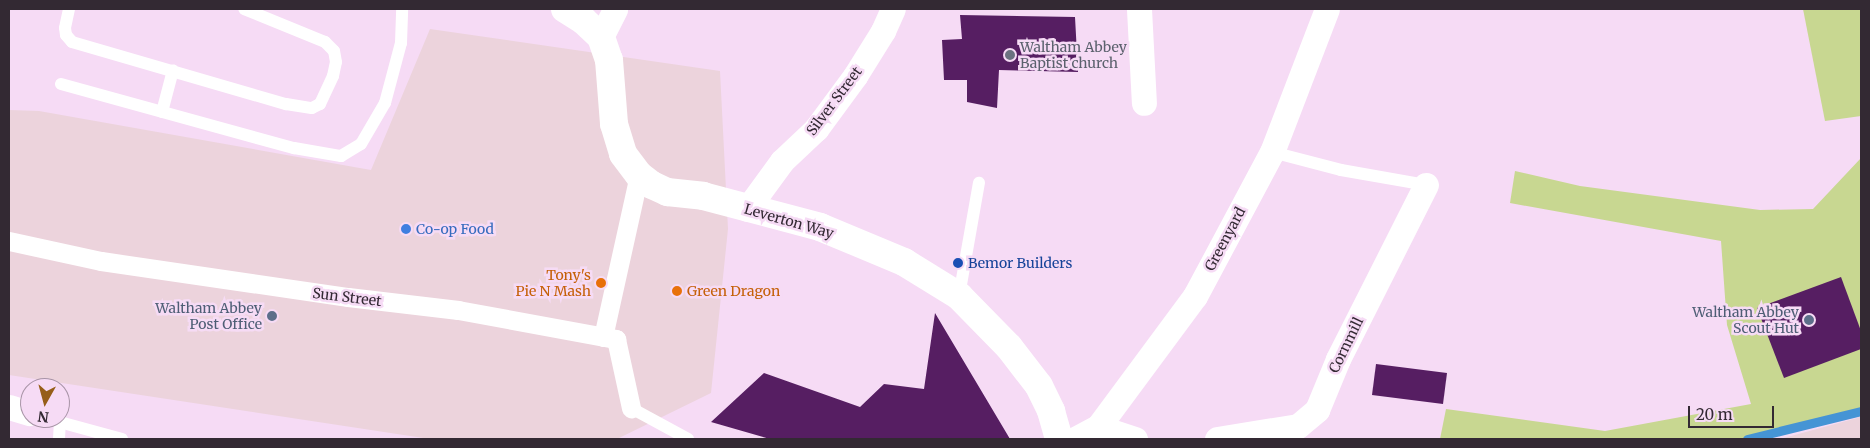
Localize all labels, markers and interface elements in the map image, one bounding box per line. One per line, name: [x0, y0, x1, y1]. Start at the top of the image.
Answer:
place label: Waltham Abbey Baptist church: [1020, 39, 1127, 72]
marker: Waltham Abbey Baptist church: [1004, 49, 1016, 61]
street label: Silver Street: [803, 63, 865, 139]
street label: Leverton Way: [742, 200, 836, 242]
street label: Greenyard: [1201, 204, 1249, 274]
place label: Co-op Food: [416, 221, 494, 237]
marker: Co-op Food: [400, 223, 412, 235]
place label: Bemor Builders: [968, 255, 1072, 271]
marker: Bemor Builders: [952, 257, 964, 269]
place label: Tony's Pie N Mash: [515, 267, 591, 300]
marker: Tony's Pie N Mash: [595, 277, 607, 289]
place label: Green Dragon: [687, 283, 780, 299]
street label: Sun Street: [311, 284, 383, 310]
marker: Green Dragon: [671, 285, 683, 297]
place label: Waltham Abbey Post Office: [155, 300, 262, 332]
place label: Waltham Abbey Scout Hut: [1692, 304, 1799, 336]
marker: Waltham Abbey Post Office: [266, 310, 278, 322]
street label: Cornmill: [1325, 314, 1367, 376]
marker: Waltham Abbey Scout Hut: [1803, 314, 1815, 326]
north arrow: [20, 378, 70, 428]
scale bar: [1690, 396, 1776, 428]
text: 20 m: [1696, 405, 1733, 424]
text: N: [37, 407, 50, 427]

